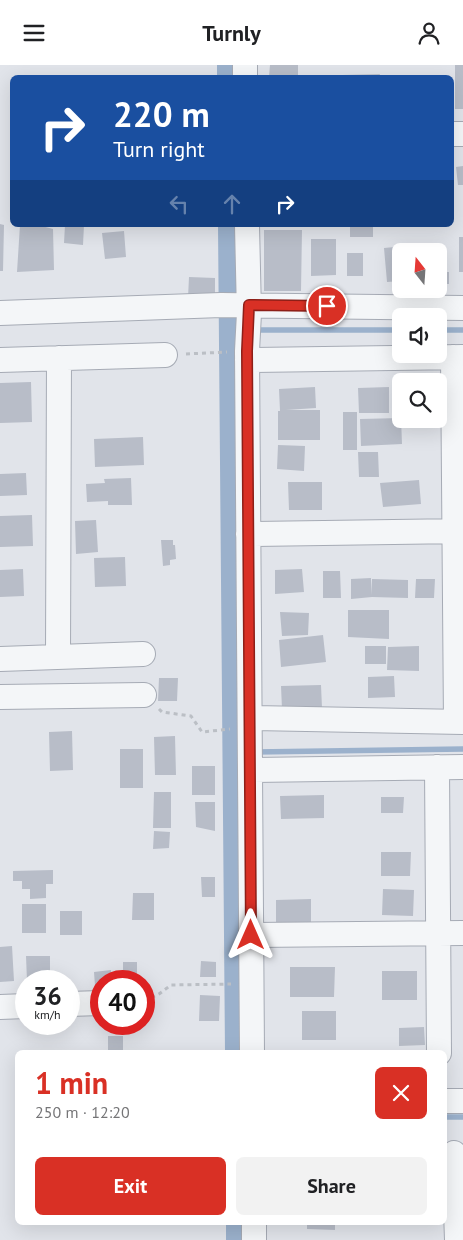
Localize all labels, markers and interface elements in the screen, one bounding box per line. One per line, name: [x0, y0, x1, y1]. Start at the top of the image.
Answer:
icon: menu: [20, 19, 48, 47]
text: Turnly: [202, 19, 261, 47]
icon: person: [415, 19, 443, 47]
text: 220 m: [113, 91, 210, 137]
icon: right: [30, 95, 95, 160]
text: Turn right: [113, 135, 205, 163]
icon: left: [165, 190, 193, 218]
icon: ahead: [218, 190, 246, 218]
icon: right: [271, 190, 299, 218]
north arrow: [392, 243, 448, 297]
map controls: [392, 243, 447, 428]
pin: [306, 285, 348, 327]
icon: arrive: [313, 292, 341, 320]
button: sound: [392, 308, 447, 363]
button: search: [392, 373, 447, 428]
position arrow: [224, 908, 276, 960]
speed limit sign: 40: [90, 970, 155, 1035]
text: 36: [33, 980, 62, 1012]
text: km/h: [34, 1007, 61, 1022]
text: 1 min: [35, 1063, 108, 1102]
button: close: [375, 1067, 427, 1119]
text: 250 m · 12:20: [35, 1102, 130, 1122]
button: Exit: [35, 1157, 226, 1215]
button: Share: [236, 1157, 427, 1215]

